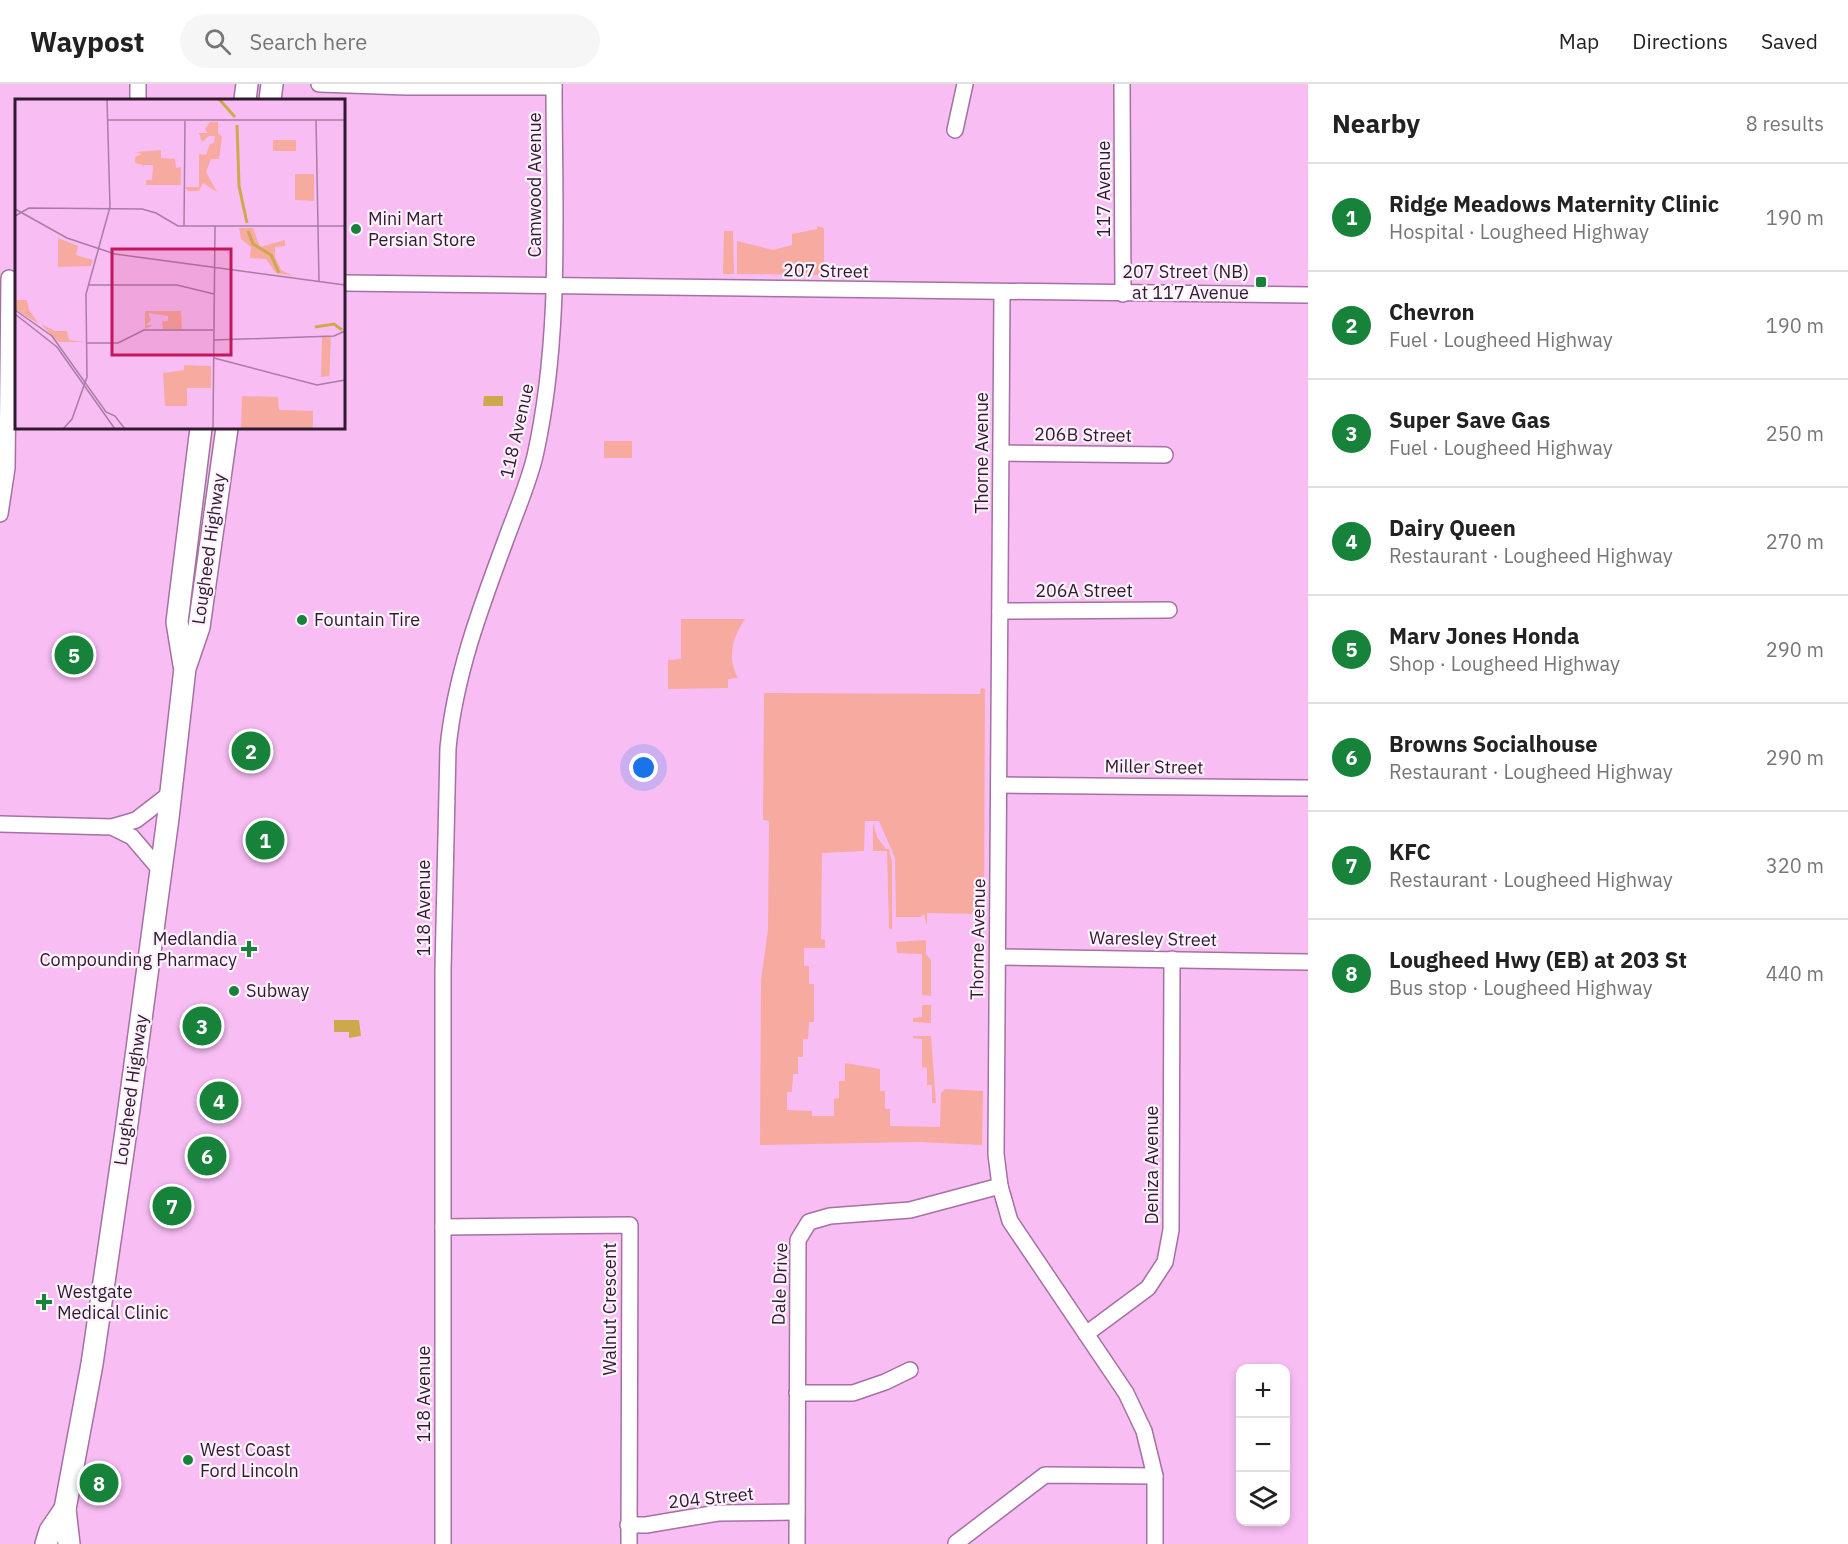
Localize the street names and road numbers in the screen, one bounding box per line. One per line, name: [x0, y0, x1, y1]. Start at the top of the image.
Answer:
street label: Camwood Avenue: [523, 112, 546, 258]
street label: 117 Avenue: [1092, 141, 1115, 237]
street label: 207 Street: [783, 258, 869, 283]
street label: 118 Avenue: [494, 381, 539, 481]
street label: Thorne Avenue: [970, 392, 993, 514]
street label: 206B Street: [1034, 422, 1132, 447]
street label: Lougheed Highway: [187, 472, 230, 626]
street label: 206A Street: [1035, 579, 1133, 602]
street label: Miller Street: [1104, 754, 1204, 779]
street label: 118 Avenue: [412, 860, 435, 956]
street label: Thorne Avenue: [965, 878, 990, 1000]
street label: Waresley Street: [1089, 926, 1217, 951]
street label: Lougheed Highway: [109, 1013, 152, 1167]
street label: Deniza Avenue: [1140, 1105, 1163, 1225]
street label: Walnut Crescent: [598, 1242, 621, 1376]
street label: Dale Drive: [767, 1242, 792, 1326]
street label: 118 Avenue: [412, 1346, 435, 1442]
street label: 204 Street: [667, 1482, 755, 1513]

